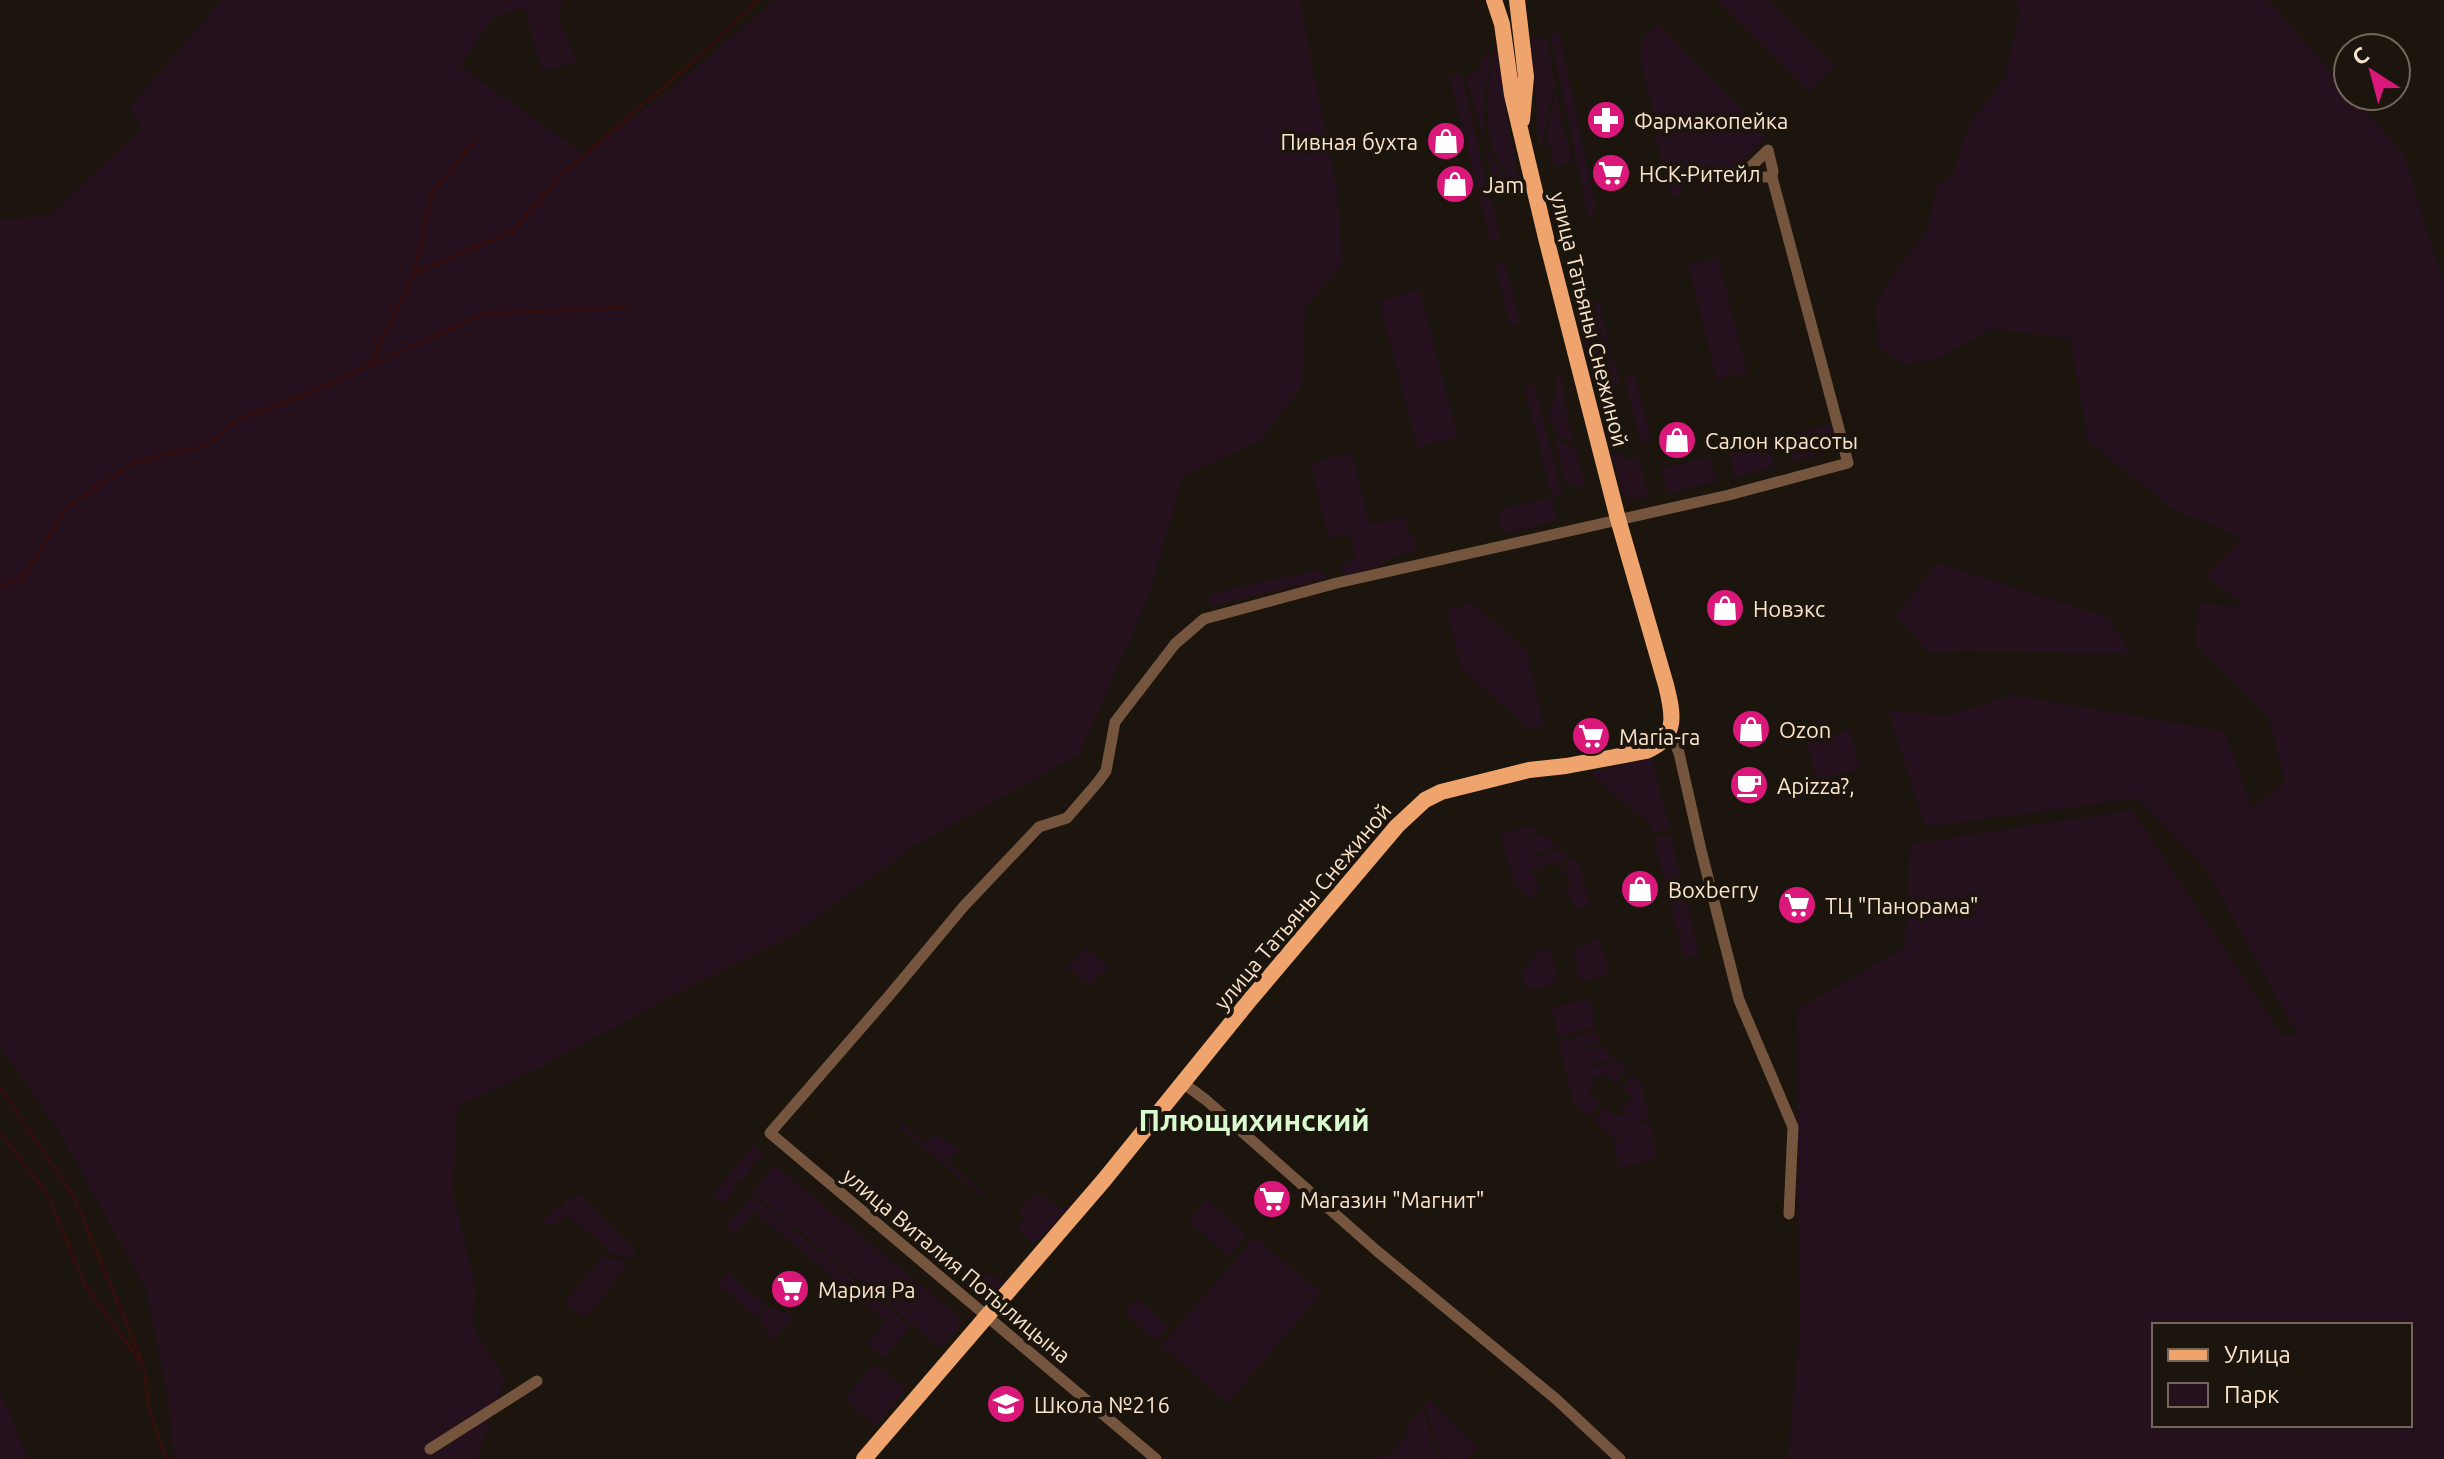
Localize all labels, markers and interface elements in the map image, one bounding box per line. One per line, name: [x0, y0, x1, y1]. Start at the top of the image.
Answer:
north arrow: [2332, 32, 2412, 112]
text: С: [2347, 41, 2373, 70]
pharmacy icon: Фармакопейка: [1585, 99, 1627, 141]
place label: Фармакопейка: [1634, 108, 1788, 133]
shop icon: Пивная бухта: [1425, 120, 1467, 162]
place label: Пивная бухта: [1281, 129, 1418, 154]
supermarket icon: НСК-Ритейл: [1590, 152, 1632, 194]
place label: НСК-Ритейл: [1639, 161, 1761, 186]
shop icon: Jam: [1434, 163, 1476, 205]
place label: Jam: [1483, 172, 1524, 197]
street label: улица Татьяны Снежиной: [1546, 189, 1634, 449]
shop icon: Салон красоты: [1656, 419, 1698, 461]
place label: Салон красоты: [1705, 428, 1858, 453]
shop icon: Новэкс: [1704, 587, 1746, 629]
place label: Новэкс: [1753, 596, 1825, 621]
shop icon: Ozon: [1730, 708, 1772, 750]
supermarket icon: Maria-ra: [1570, 715, 1612, 757]
place label: Ozon: [1779, 717, 1831, 742]
place label: Maria-ra: [1619, 724, 1700, 749]
cafe icon: Apizza?,: [1728, 764, 1770, 806]
place label: Apizza?,: [1777, 773, 1855, 798]
street label: улица Татьяны Снежиной: [1208, 798, 1396, 1014]
shop icon: Boxberry: [1619, 868, 1661, 910]
place label: Boxberry: [1668, 877, 1759, 902]
supermarket icon: ТЦ "Панорама": [1776, 884, 1818, 926]
place label: ТЦ "Панорама": [1825, 893, 1979, 918]
district label: Плющихинский: [1138, 1103, 1370, 1137]
street label: улица Виталия Потылицына: [838, 1162, 1076, 1368]
supermarket icon: Магазин "Магнит": [1251, 1178, 1293, 1220]
place label: Магазин "Магнит": [1300, 1187, 1485, 1212]
supermarket icon: Мария Ра: [769, 1268, 811, 1310]
place label: Мария Ра: [818, 1277, 915, 1302]
legend: [2152, 1323, 2412, 1427]
text: Улица: [2224, 1341, 2291, 1368]
text: Парк: [2224, 1381, 2279, 1408]
school or university icon: Школа №216: [985, 1383, 1027, 1425]
place label: Школа №216: [1034, 1392, 1170, 1417]

